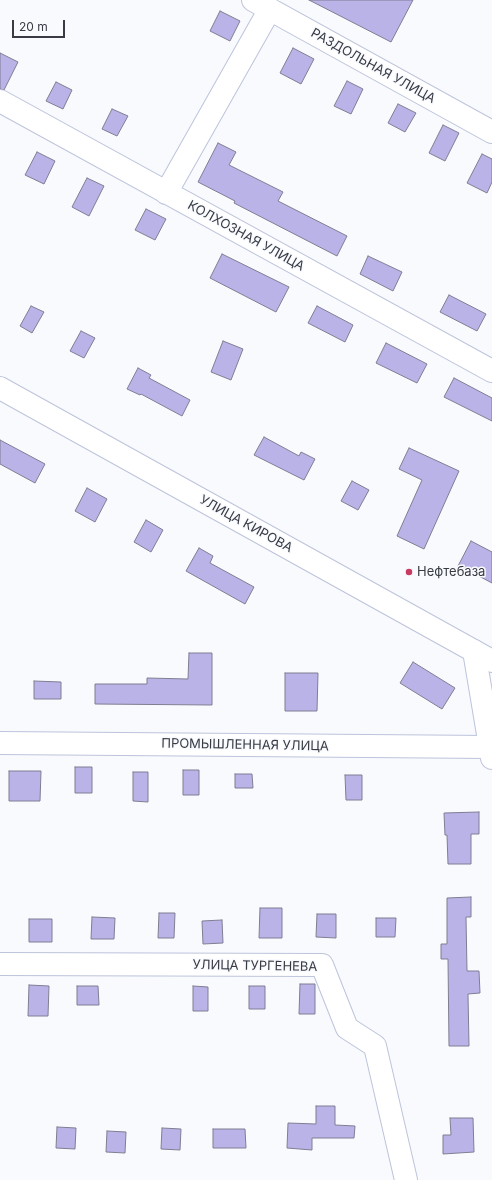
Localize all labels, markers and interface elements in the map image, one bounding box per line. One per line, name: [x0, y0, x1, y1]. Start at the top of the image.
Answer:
scale bar: [14, 12, 67, 38]
text: 20 m: [19, 19, 48, 34]
street label: РАЗДОЛЬНАЯ УЛИЦА: [308, 25, 438, 107]
street label: КОЛХОЗНАЯ УЛИЦА: [185, 197, 307, 275]
street label: УЛИЦА КИРОВА: [197, 492, 295, 556]
place label: Нефтебаза: [417, 564, 485, 580]
marker: Нефтебаза: [404, 567, 414, 577]
street label: ПРОМЫШЛЕННАЯ УЛИЦА: [161, 736, 329, 754]
street label: УЛИЦА ТУРГЕНЕВА: [192, 957, 318, 975]

